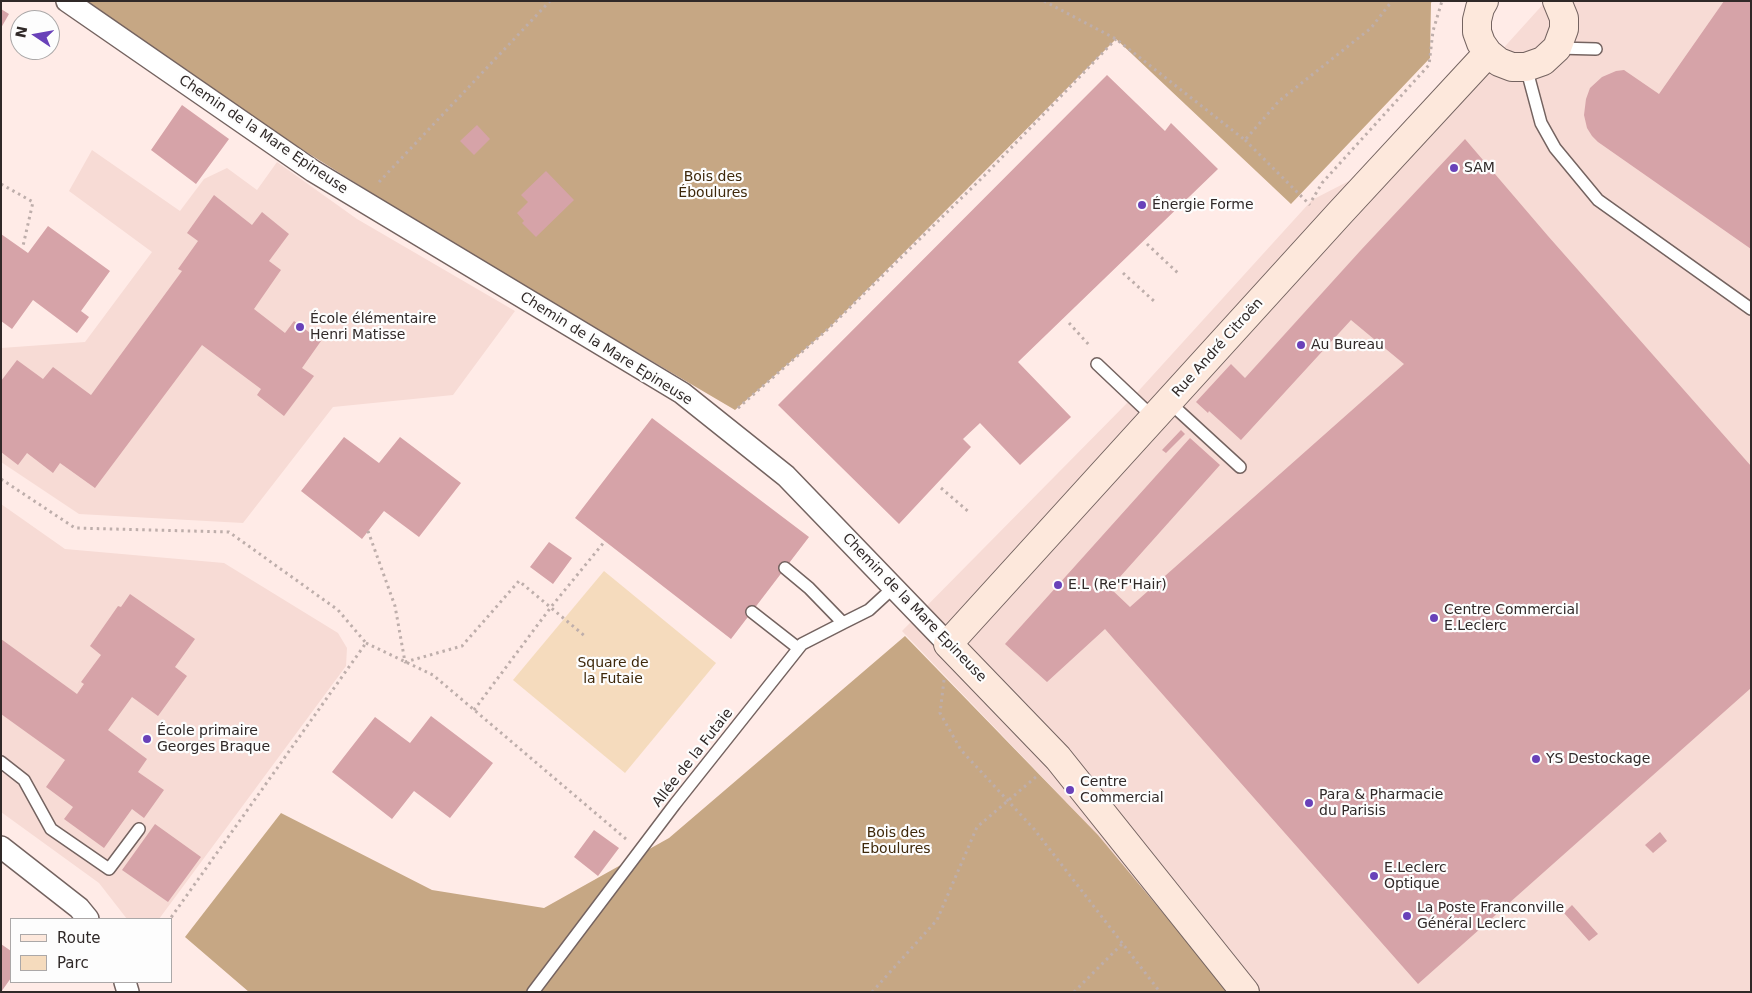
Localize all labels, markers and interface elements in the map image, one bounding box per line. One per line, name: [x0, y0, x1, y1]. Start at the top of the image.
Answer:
north arrow: [10, 10, 60, 60]
text: N: [12, 25, 30, 39]
street label: Chemin de la Mare Epineuse: [175, 72, 351, 198]
place label: SAM: [1464, 160, 1495, 176]
marker: SAM: [1448, 162, 1460, 174]
park label: Bois des Éboulures: [678, 169, 748, 202]
place label: Énergie Forme: [1152, 197, 1254, 213]
marker: Énergie Forme: [1136, 199, 1148, 211]
street label: Chemin de la Mare Epineuse: [517, 289, 695, 409]
street label: Rue André Citroën: [1169, 295, 1267, 401]
place label: École élémentaire Henri Matisse: [310, 311, 436, 344]
marker: École élémentaire Henri Matisse: [294, 321, 306, 333]
place label: Au Bureau: [1311, 337, 1384, 353]
marker: Au Bureau: [1295, 339, 1307, 351]
street label: Chemin de la Mare Epineuse: [838, 530, 990, 686]
place label: E.L (Re'F'Hair): [1068, 577, 1167, 593]
marker: E.L (Re'F'Hair): [1052, 579, 1064, 591]
place label: Centre Commercial E.Leclerc: [1444, 602, 1579, 634]
marker: Centre Commercial E.Leclerc: [1428, 612, 1440, 624]
park label: Square de la Futaie: [577, 655, 649, 688]
street label: Allée de la Futaie: [649, 705, 737, 811]
place label: École primaire Georges Braque: [157, 723, 270, 756]
marker: École primaire Georges Braque: [141, 733, 153, 745]
place label: YS Destockage: [1546, 751, 1650, 767]
marker: YS Destockage: [1530, 753, 1542, 765]
place label: Centre Commercial: [1080, 774, 1164, 806]
marker: Centre Commercial: [1064, 784, 1076, 796]
place label: Para & Pharmacie du Parisis: [1319, 787, 1443, 820]
marker: Para & Pharmacie du Parisis: [1303, 797, 1315, 809]
park label: Bois des Eboulures: [861, 825, 931, 858]
place label: E.Leclerc Optique: [1384, 860, 1447, 892]
marker: E.Leclerc Optique: [1368, 870, 1380, 882]
place label: La Poste Franconville Général Leclerc: [1417, 900, 1564, 932]
marker: La Poste Franconville Général Leclerc: [1401, 910, 1413, 922]
legend: [10, 918, 172, 983]
text: Route: [57, 929, 101, 947]
text: Parc: [57, 954, 89, 972]

